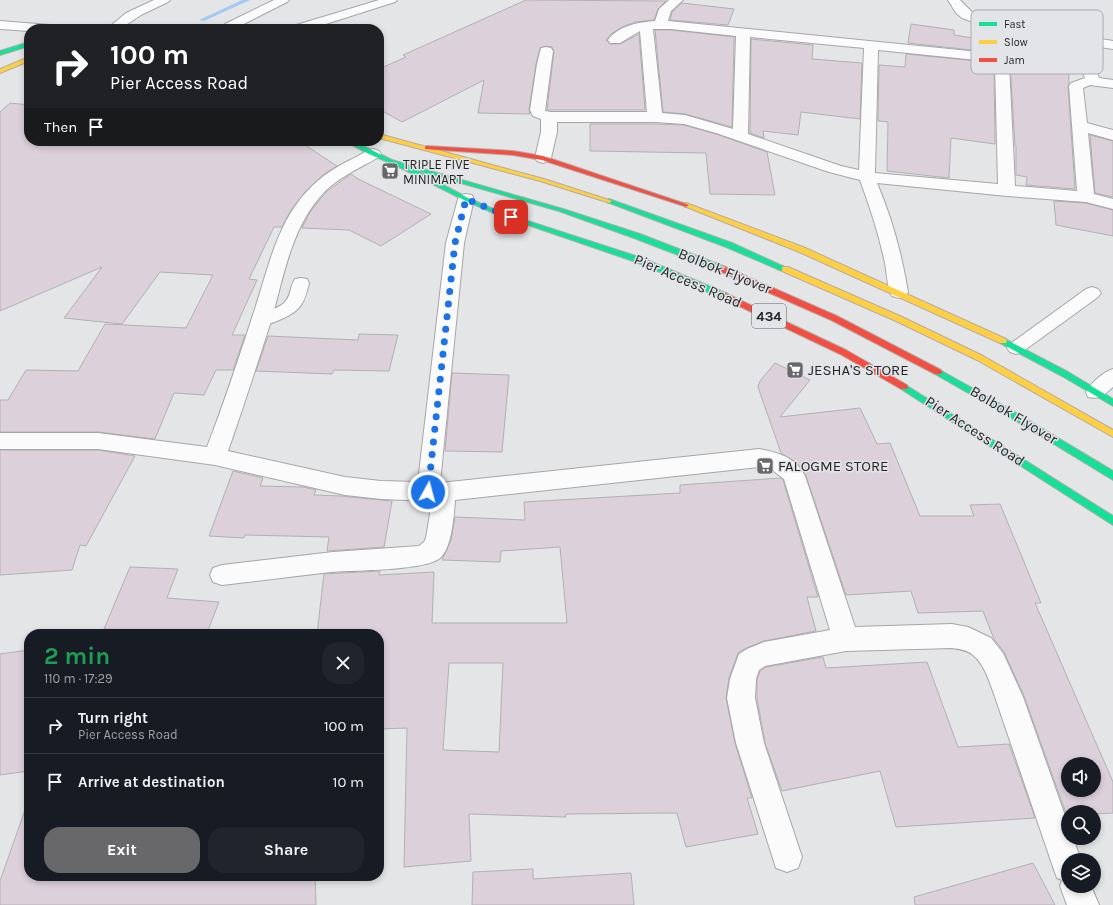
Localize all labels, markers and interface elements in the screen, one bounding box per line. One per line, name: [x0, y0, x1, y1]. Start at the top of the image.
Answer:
legend: [971, 10, 1103, 74]
text: Fast: [1004, 18, 1025, 31]
text: Slow: [1004, 36, 1028, 49]
text: 100 m: [110, 38, 189, 71]
icon: right: [44, 40, 96, 92]
text: Jam: [1004, 54, 1025, 67]
text: Pier Access Road: [110, 72, 248, 94]
icon: arrive: [85, 116, 107, 138]
text: Then: [44, 118, 77, 136]
place label: TRIPLE FIVE MINIMART: [403, 157, 470, 187]
supermarket icon: TRIPLE FIVE MINIMART: [380, 161, 400, 181]
pin: [494, 200, 528, 234]
icon: arrive: [500, 206, 522, 228]
street label: Bolbok Flyover: [676, 244, 775, 298]
street label: Pier Access Road: [631, 250, 745, 312]
road number: 434: [752, 304, 786, 328]
supermarket icon: JESHA'S STORE: [785, 360, 805, 380]
place label: JESHA'S STORE: [808, 361, 909, 379]
street label: Bolbok Flyover: [967, 382, 1061, 448]
street label: Pier Access Road: [922, 392, 1028, 470]
supermarket icon: FALOGME STORE: [755, 456, 775, 476]
place label: FALOGME STORE: [778, 457, 889, 475]
position arrow: [407, 471, 449, 513]
text: 2 min: [44, 642, 110, 670]
button: close: [322, 642, 364, 684]
text: 110 m · 17:29: [44, 671, 113, 686]
text: Turn right: [78, 709, 148, 727]
icon: right: [44, 715, 66, 737]
text: 100 m: [324, 717, 364, 735]
text: Pier Access Road: [78, 727, 178, 742]
map controls: [1061, 757, 1101, 893]
button: sound: [1061, 757, 1101, 797]
icon: arrive: [44, 771, 66, 793]
text: Arrive at destination: [78, 773, 225, 791]
text: 10 m: [333, 773, 364, 791]
button: search: [1061, 805, 1101, 845]
button: Exit: [44, 827, 200, 873]
button: Share: [208, 827, 364, 873]
button: layers: [1061, 853, 1101, 893]

